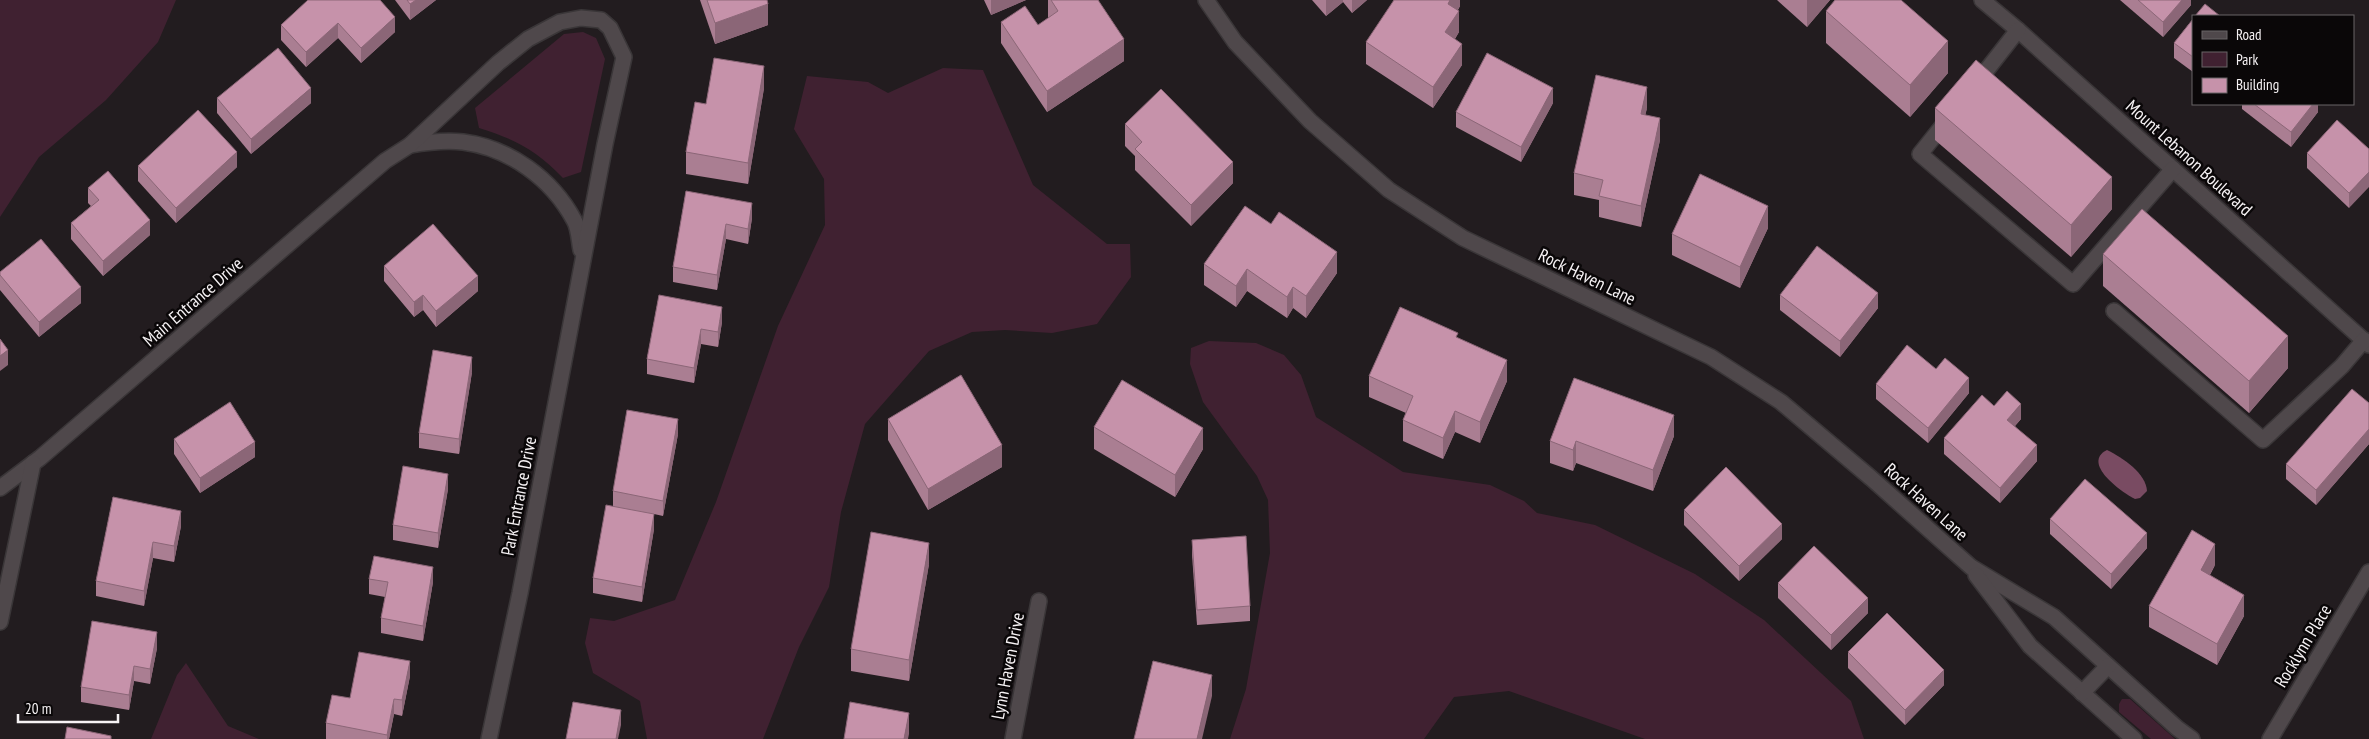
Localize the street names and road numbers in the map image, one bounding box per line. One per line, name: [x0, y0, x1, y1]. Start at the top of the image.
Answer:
street label: Mount Lebanon Boulevard: [2121, 95, 2257, 221]
street label: Rock Haven Lane: [1535, 243, 1640, 310]
street label: Main Entrance Drive: [138, 252, 247, 351]
street label: Park Entrance Drive: [496, 434, 541, 557]
street label: Rock Haven Lane: [1880, 458, 1973, 545]
street label: Rocklynn Place: [2269, 600, 2336, 691]
street label: Lynn Haven Drive: [986, 611, 1029, 721]

